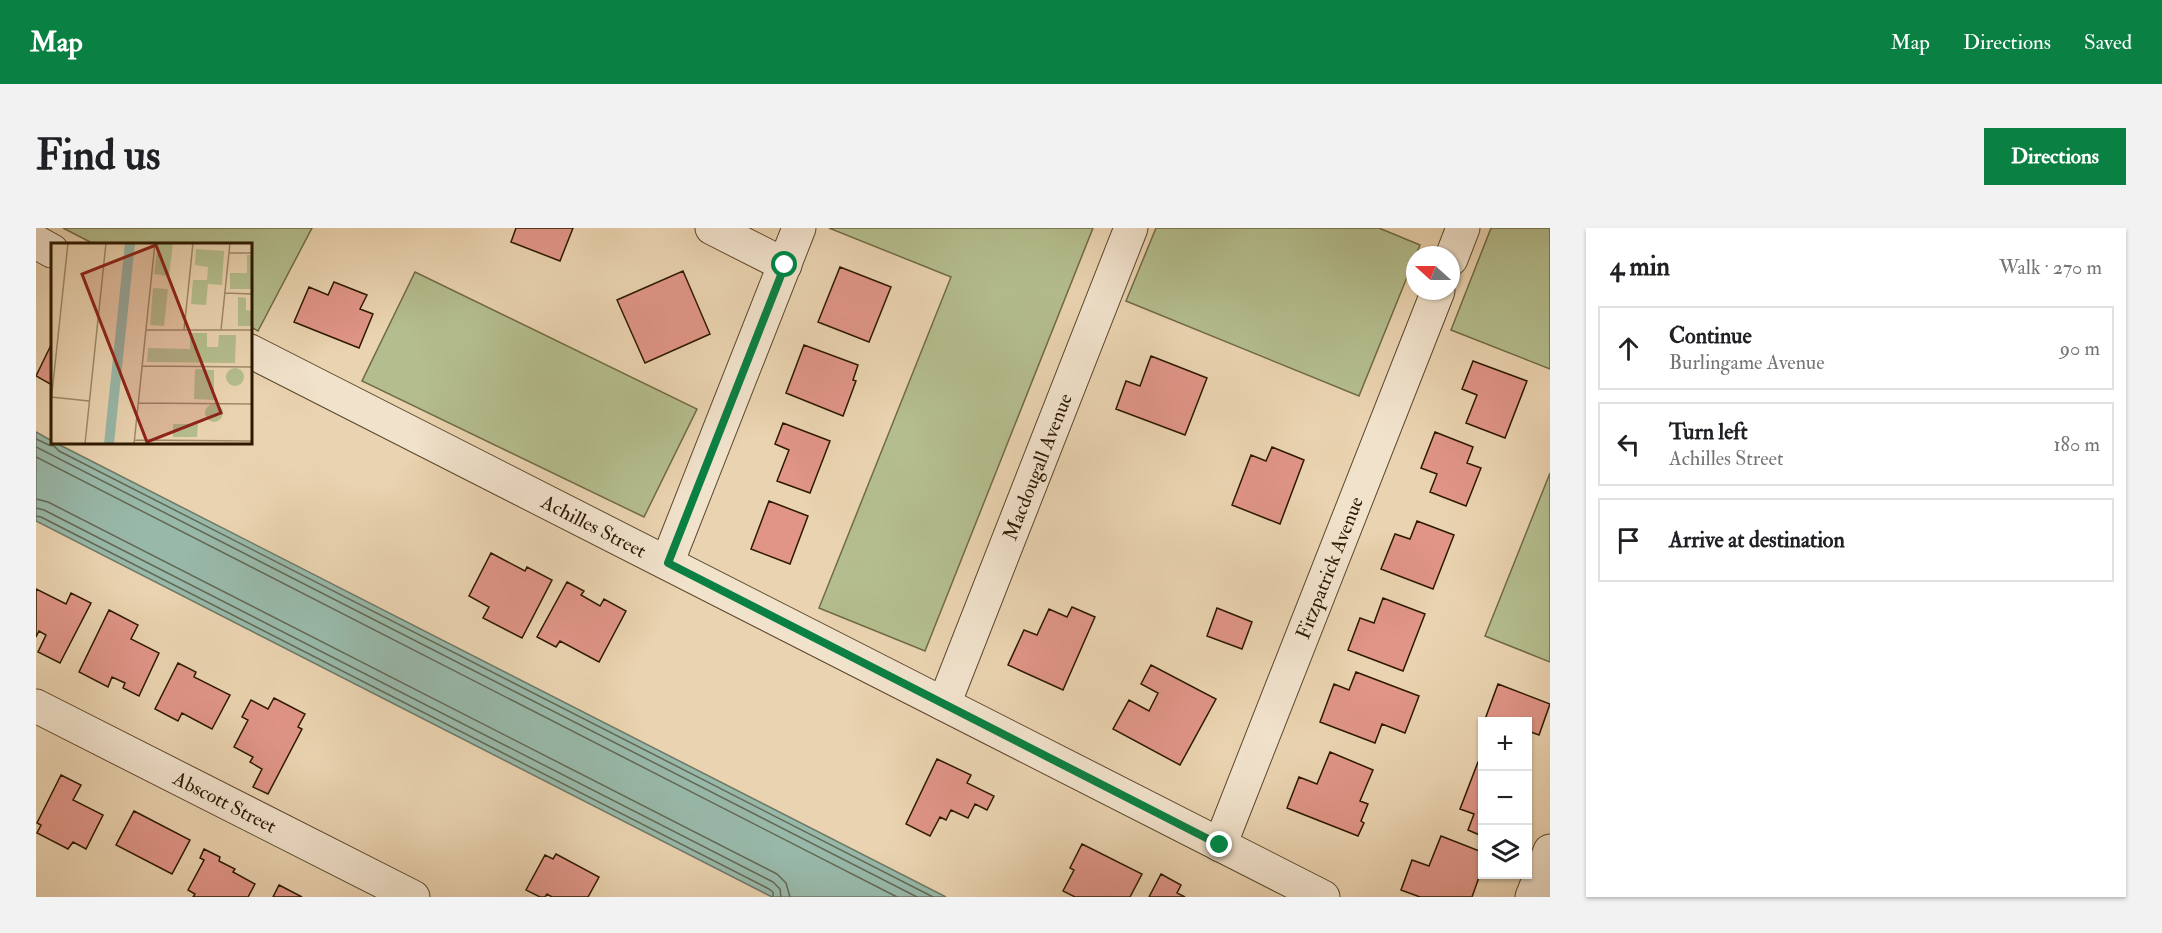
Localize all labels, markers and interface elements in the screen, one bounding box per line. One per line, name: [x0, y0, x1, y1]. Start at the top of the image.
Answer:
text: Map: [30, 25, 83, 60]
text: Map: [1890, 29, 1930, 56]
text: Directions: [1963, 29, 2051, 56]
text: Saved: [2084, 29, 2132, 56]
button: Directions: [1984, 128, 2126, 185]
text: Find us: [36, 130, 160, 182]
inset map: [51, 243, 252, 444]
north arrow: [1406, 246, 1460, 300]
route start: [771, 251, 797, 277]
text: 4 min: [1610, 251, 1670, 283]
text: Walk · 270 m: [1999, 255, 2102, 280]
text: Continue: [1669, 322, 1752, 350]
icon: ahead: [1612, 332, 1645, 365]
text: 90 m: [2060, 336, 2100, 361]
text: Burlingame Avenue: [1669, 350, 1825, 375]
street label: Macdougall Avenue: [998, 390, 1078, 544]
text: Turn left: [1669, 418, 1748, 446]
icon: left: [1612, 428, 1645, 461]
text: 180 m: [2053, 432, 2100, 457]
text: Achilles Street: [1669, 446, 1783, 471]
street label: Achilles Street: [536, 489, 651, 564]
street label: Fitzpatrick Avenue: [1290, 493, 1369, 643]
icon: arrive: [1612, 524, 1645, 557]
text: Arrive at destination: [1669, 526, 1845, 554]
map controls: [1478, 717, 1532, 879]
button: +: [1478, 717, 1532, 771]
street label: Abscott Street: [168, 765, 281, 839]
button: −: [1478, 771, 1532, 825]
button: layers: [1478, 825, 1532, 879]
route end: [1206, 831, 1232, 857]

